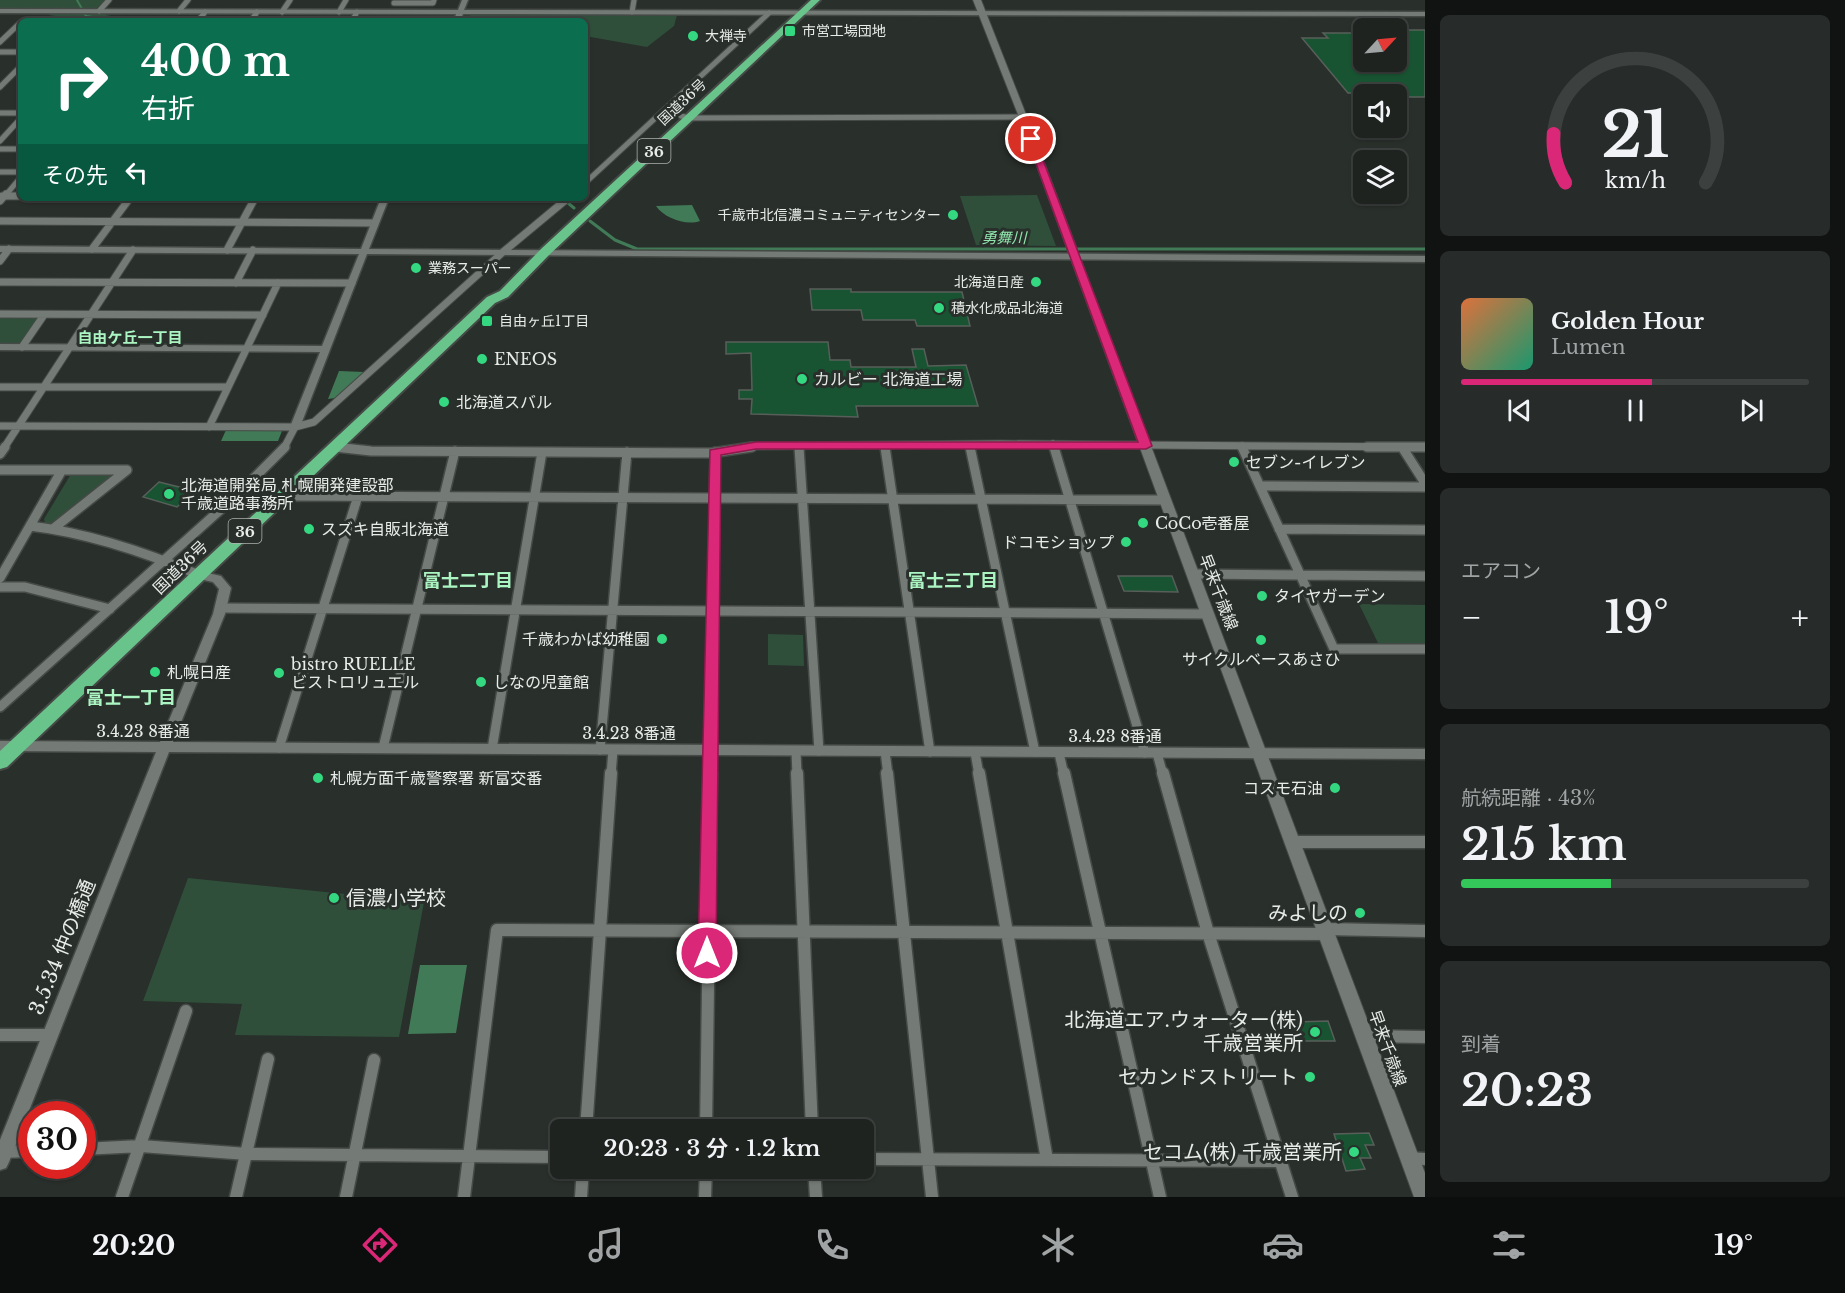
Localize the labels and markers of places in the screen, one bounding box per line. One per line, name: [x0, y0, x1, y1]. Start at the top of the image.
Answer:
place label: 市営工場団地: [802, 22, 886, 40]
marker: 市営工場団地: [783, 24, 797, 38]
place label: 大禅寺: [705, 27, 747, 45]
marker: 大禅寺: [686, 29, 700, 43]
pin: [1005, 113, 1056, 164]
place label: 千歳市北信濃コミュニティセンター: [718, 206, 941, 224]
marker: 千歳市北信濃コミュニティセンター: [946, 208, 960, 222]
place label: 業務スーパー: [428, 259, 512, 277]
marker: 業務スーパー: [409, 261, 423, 275]
place label: 北海道日産: [954, 273, 1024, 291]
marker: 北海道日産: [1029, 275, 1043, 289]
place label: 積水化成品北海道: [951, 299, 1063, 317]
marker: 積水化成品北海道: [932, 301, 946, 315]
place label: 自由ヶ丘1丁目: [499, 312, 589, 330]
marker: 自由ヶ丘1丁目: [480, 314, 494, 328]
place label: ENEOS: [494, 349, 557, 369]
marker: ENEOS: [475, 352, 489, 366]
place label: カルビー 北海道工場: [814, 369, 963, 389]
marker: カルビー 北海道工場: [795, 372, 809, 386]
place label: 北海道スバル: [456, 392, 552, 412]
marker: 北海道スバル: [437, 395, 451, 409]
place label: セブン-イレブン: [1246, 452, 1365, 472]
marker: セブン-イレブン: [1227, 455, 1241, 469]
place label: 北海道開発局 札幌開発建設部 千歳道路事務所: [181, 475, 394, 513]
marker: 北海道開発局 札幌開発建設部 千歳道路事務所: [162, 487, 176, 501]
place label: CoCo壱番屋: [1155, 513, 1250, 533]
marker: CoCo壱番屋: [1136, 516, 1150, 530]
place label: スズキ自販北海道: [321, 519, 449, 539]
marker: スズキ自販北海道: [302, 522, 316, 536]
place label: ドコモショップ: [1002, 532, 1114, 552]
marker: ドコモショップ: [1119, 535, 1133, 549]
place label: タイヤガーデン: [1274, 586, 1386, 606]
marker: タイヤガーデン: [1255, 589, 1269, 603]
place label: 千歳わかば幼稚園: [522, 629, 650, 649]
marker: 千歳わかば幼稚園: [655, 632, 669, 646]
marker: サイクルベースあさひ: [1254, 633, 1268, 647]
place label: サイクルベースあさひ: [1182, 649, 1340, 669]
place label: bistro RUELLE ビストロリュエル: [290, 654, 419, 692]
place label: 札幌日産: [167, 662, 231, 682]
marker: 札幌日産: [148, 665, 162, 679]
marker: bistro RUELLE ビストロリュエル: [272, 666, 286, 680]
place label: しなの児童館: [493, 672, 589, 692]
marker: しなの児童館: [474, 675, 488, 689]
place label: 札幌方面千歳警察署 新富交番: [330, 768, 543, 788]
marker: 札幌方面千歳警察署 新富交番: [311, 771, 325, 785]
place label: コスモ石油: [1243, 778, 1323, 798]
marker: コスモ石油: [1328, 781, 1342, 795]
place label: 信濃小学校: [346, 886, 446, 910]
marker: 信濃小学校: [327, 891, 341, 905]
place label: みよしの: [1268, 901, 1348, 925]
marker: みよしの: [1353, 906, 1367, 920]
place label: 北海道エア.ウォーター(株) 千歳営業所: [1064, 1008, 1303, 1055]
marker: 北海道エア.ウォーター(株) 千歳営業所: [1308, 1025, 1322, 1039]
place label: セカンドストリート: [1118, 1065, 1298, 1089]
marker: セカンドストリート: [1303, 1070, 1317, 1084]
place label: セコム(株) 千歳営業所: [1143, 1140, 1342, 1164]
marker: セコム(株) 千歳営業所: [1347, 1145, 1361, 1159]

